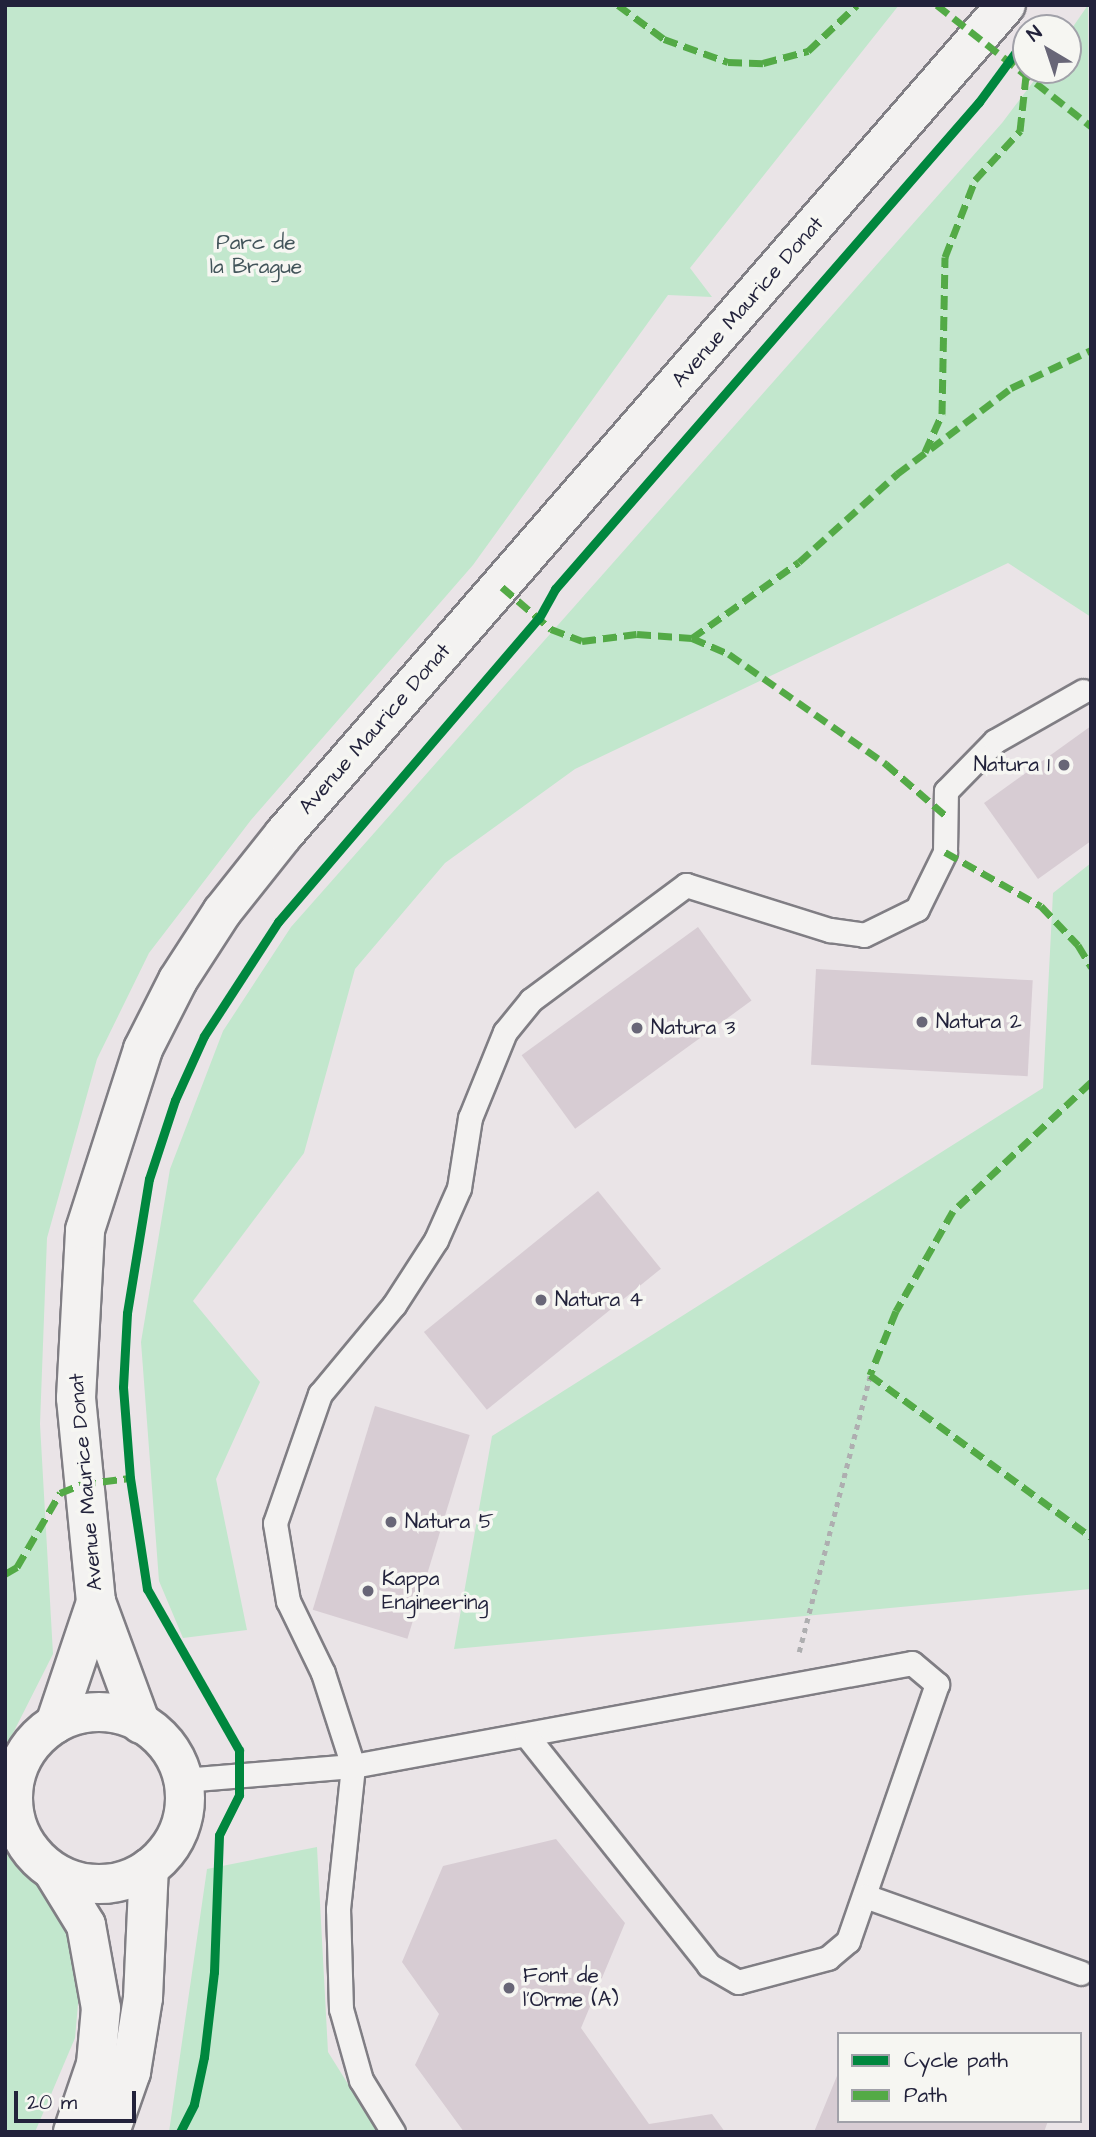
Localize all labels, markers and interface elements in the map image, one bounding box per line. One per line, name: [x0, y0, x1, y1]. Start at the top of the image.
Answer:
north arrow: [1012, 14, 1082, 84]
text: N: [1022, 20, 1048, 48]
street label: Avenue Maurice Donat: [667, 211, 829, 393]
park label: Parc de la Brague: [210, 230, 302, 280]
street label: Avenue Maurice Donat: [294, 638, 456, 820]
place label: Natura 1: [974, 752, 1050, 778]
marker: Natura 1: [1056, 757, 1072, 773]
place label: Natura 2: [936, 1009, 1022, 1035]
marker: Natura 2: [914, 1014, 930, 1030]
place label: Natura 3: [651, 1015, 735, 1041]
marker: Natura 3: [629, 1020, 645, 1036]
place label: Natura 4: [555, 1287, 643, 1313]
marker: Natura 4: [533, 1292, 549, 1308]
street label: Avenue Maurice Donat: [64, 1372, 108, 1592]
place label: Natura 5: [405, 1509, 494, 1535]
marker: Natura 5: [383, 1514, 399, 1530]
place label: Kappa Engineering: [382, 1566, 488, 1616]
marker: Kappa Engineering: [360, 1583, 376, 1599]
place label: Font de l'Orme (A): [523, 1963, 619, 2013]
marker: Font de l'Orme (A): [501, 1980, 517, 1996]
legend: [837, 2032, 1082, 2123]
text: Cycle path: [904, 2046, 1008, 2075]
scale bar: [18, 2078, 140, 2122]
text: Path: [904, 2081, 947, 2110]
text: 20 m: [27, 2088, 77, 2117]

